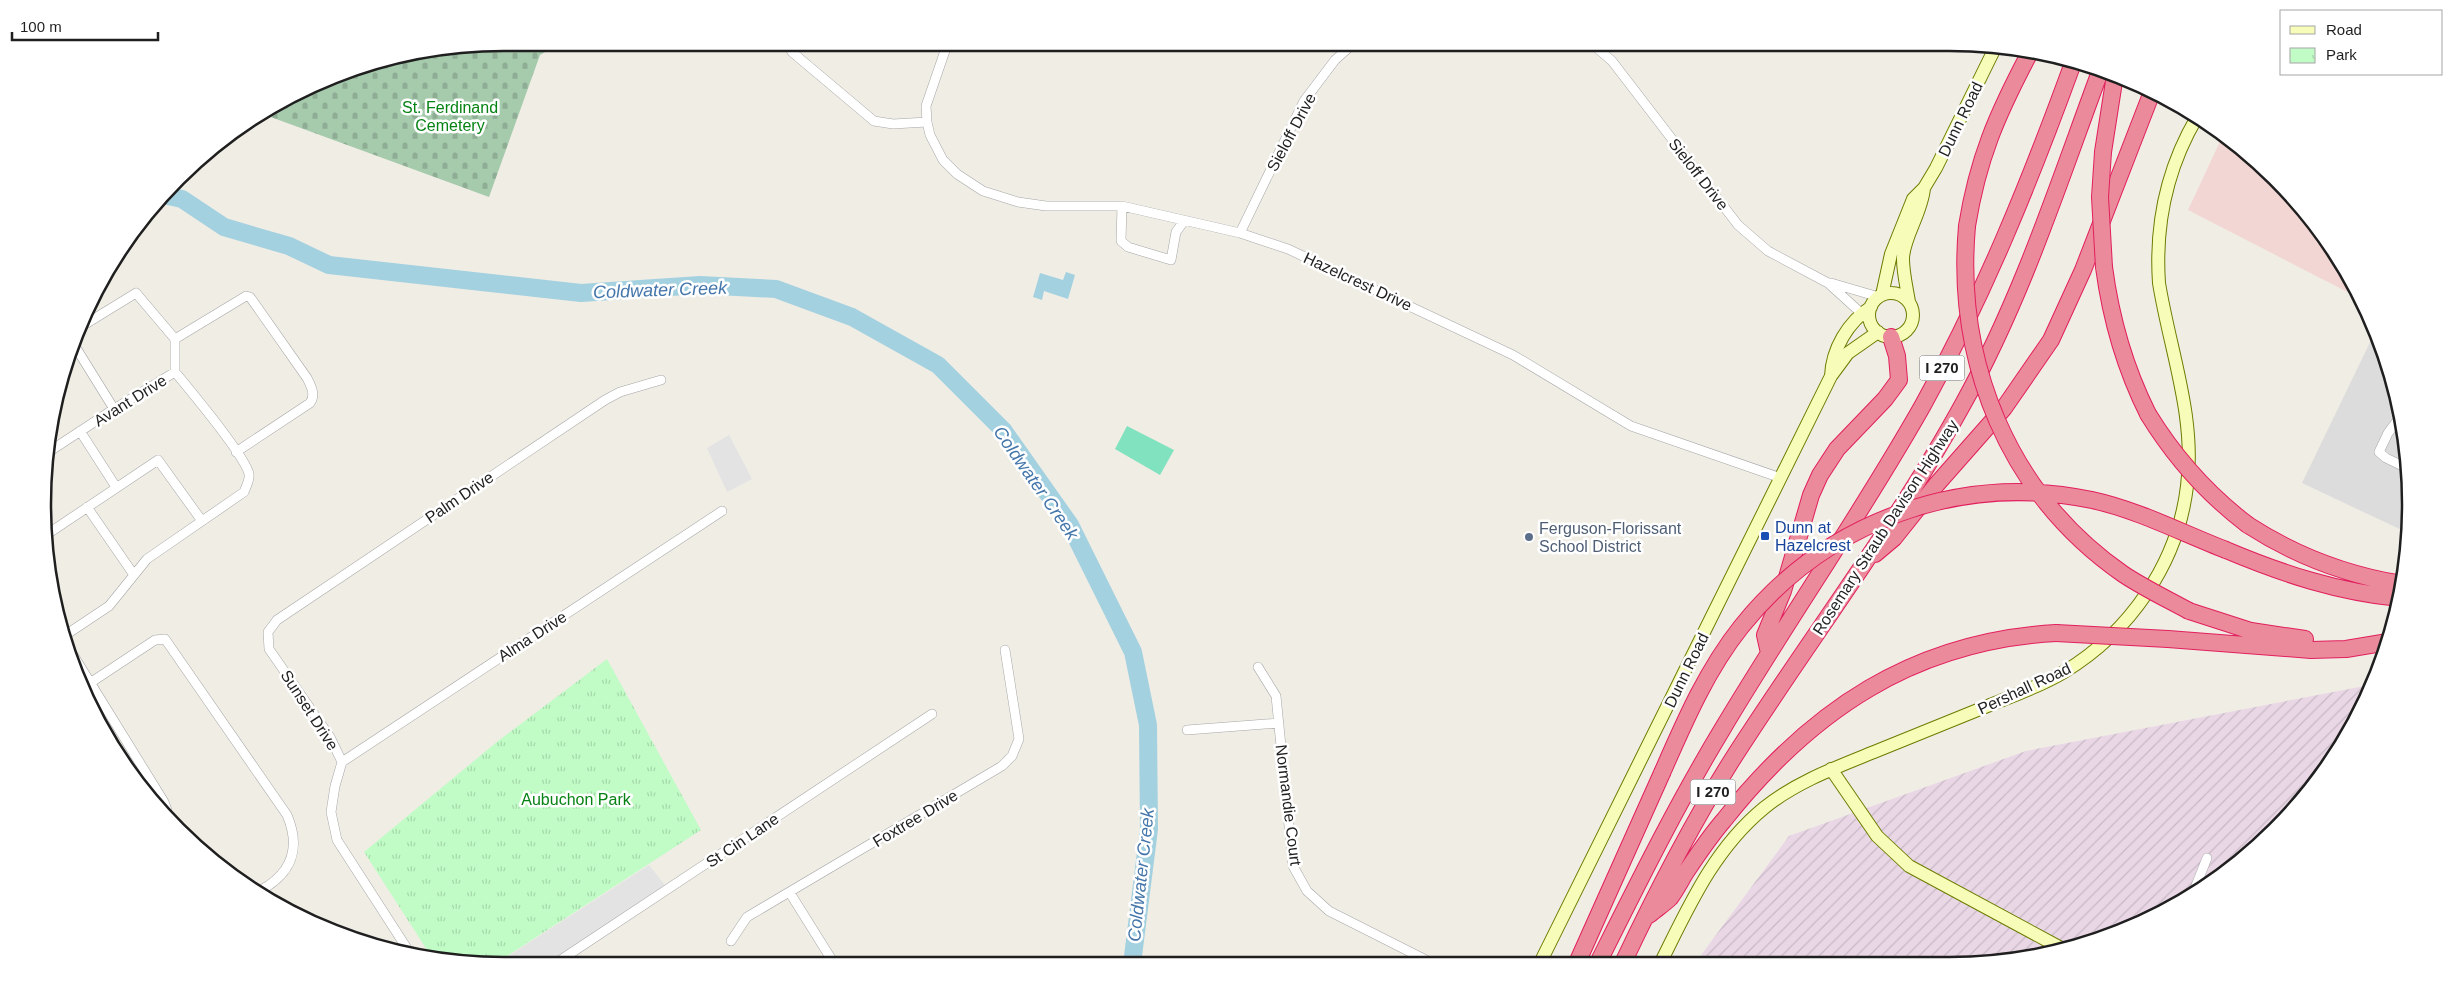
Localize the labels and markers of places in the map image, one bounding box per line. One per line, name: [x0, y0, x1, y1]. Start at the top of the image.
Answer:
place label: Dunn at Hazelcrest: [1775, 519, 1851, 554]
place label: Ferguson-Florissant School District: [1539, 520, 1682, 555]
marker: Dunn at Hazelcrest: [1759, 530, 1771, 542]
marker: Ferguson-Florissant School District: [1523, 531, 1535, 543]

